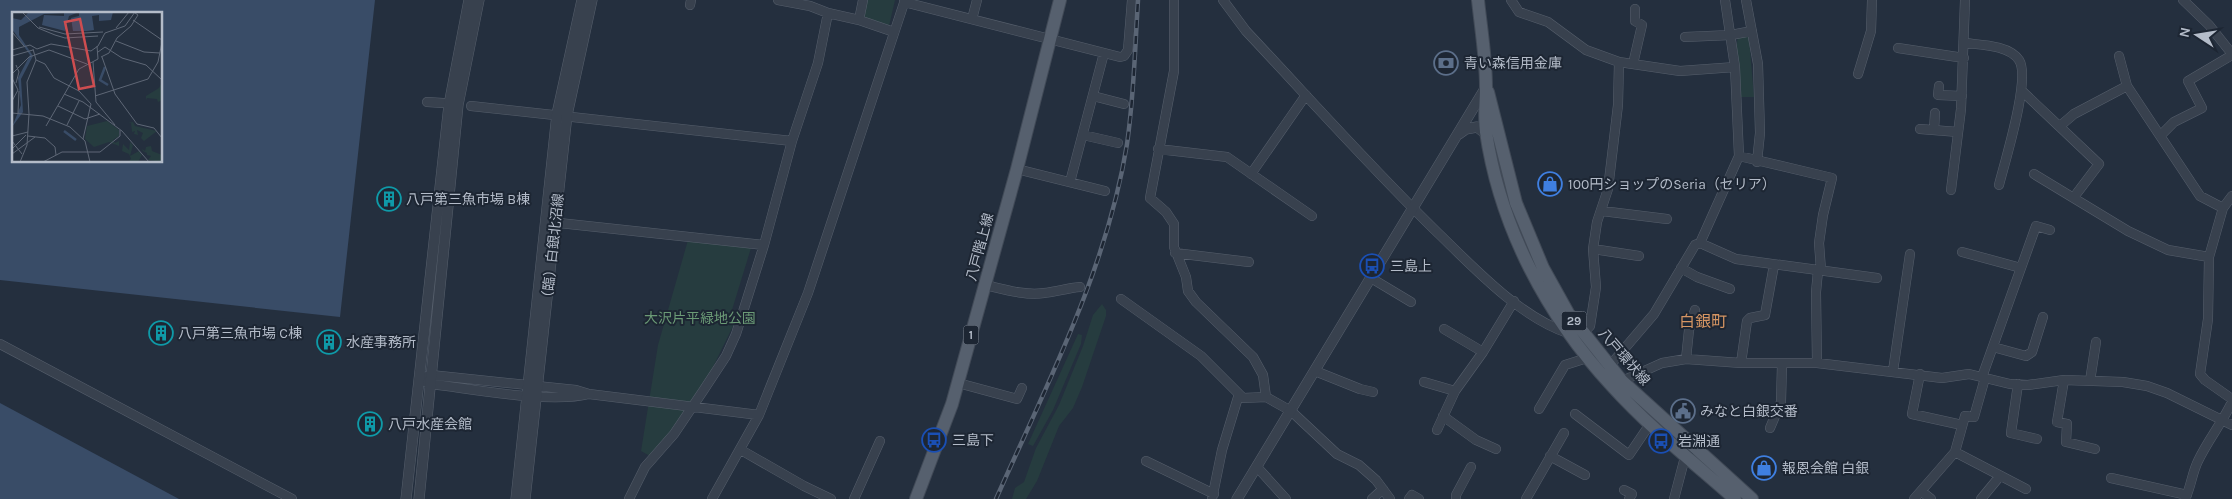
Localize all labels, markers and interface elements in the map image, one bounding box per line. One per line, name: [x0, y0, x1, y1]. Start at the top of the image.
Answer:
north arrow: [2172, 10, 2222, 60]
inset map: [12, 12, 162, 162]
text: N: [2175, 26, 2194, 39]
bank icon: 青い森信用金庫: [1433, 50, 1459, 76]
place label: 青い森信用金庫: [1464, 55, 1562, 72]
shop icon: 100円ショップのSeria（セリア）: [1537, 171, 1563, 197]
place label: 100円ショップのSeria（セリア）: [1568, 176, 1776, 193]
building icon: 八戸第三魚市場 B棟: [376, 186, 402, 212]
place label: 八戸第三魚市場 B棟: [406, 191, 530, 208]
street label: （臨）白銀北沼線: [539, 192, 567, 306]
street label: 八戸階上線: [963, 211, 997, 283]
bus stop icon: 三島上: [1359, 253, 1385, 279]
place label: 三島上: [1390, 258, 1432, 275]
park label: 大沢片平緑地公園: [644, 310, 756, 327]
road number: 29: [1562, 312, 1586, 331]
district label: 白銀町: [1679, 312, 1727, 331]
building icon: 八戸第三魚市場 C棟: [148, 320, 174, 346]
place label: 八戸第三魚市場 C棟: [178, 325, 302, 342]
street label: 八戸環状線: [1595, 325, 1653, 389]
road number: 1: [964, 326, 978, 344]
building icon: 水産事務所: [316, 329, 342, 355]
place label: 水産事務所: [346, 334, 416, 351]
public building icon: みなと白銀交番: [1670, 398, 1696, 424]
place label: みなと白銀交番: [1700, 403, 1798, 420]
building icon: 八戸水産会館: [357, 411, 383, 437]
place label: 八戸水産会館: [388, 416, 472, 433]
bus stop icon: 三島下: [921, 427, 947, 453]
bus stop icon: 岩淵通: [1648, 428, 1674, 454]
place label: 三島下: [952, 432, 994, 449]
place label: 岩淵通: [1678, 433, 1720, 450]
shop icon: 報恩会館 白銀: [1751, 455, 1777, 481]
place label: 報恩会館 白銀: [1782, 460, 1869, 477]

